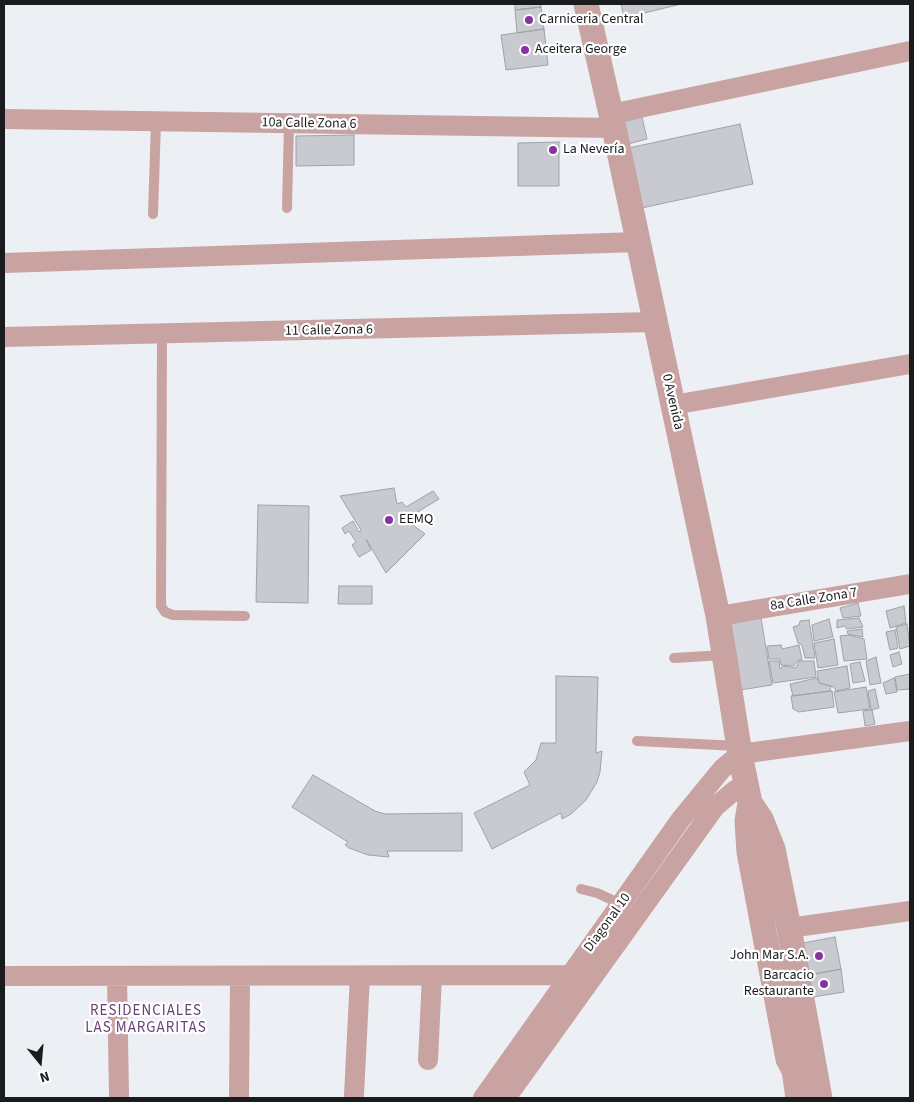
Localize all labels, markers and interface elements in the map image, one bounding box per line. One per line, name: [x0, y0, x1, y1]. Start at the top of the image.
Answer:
place label: Carniceria Central: [539, 12, 644, 28]
marker: Carniceria Central: [523, 14, 535, 26]
place label: Aceitera George: [535, 42, 627, 58]
marker: Aceitera George: [519, 44, 531, 56]
street label: 10a Calle Zona 6: [261, 115, 357, 133]
place label: La Nevería: [563, 142, 625, 158]
marker: La Nevería: [547, 144, 559, 156]
street label: 11 Calle Zona 6: [285, 322, 373, 340]
street label: 0 Avenida: [657, 373, 687, 431]
place label: EEMQ: [399, 512, 433, 528]
marker: EEMQ: [383, 514, 395, 526]
street label: 8a Calle Zona 7: [769, 585, 859, 615]
street label: Diagonal 10: [581, 890, 635, 956]
place label: John Mar S.A.: [730, 948, 809, 964]
marker: John Mar S.A.: [813, 950, 825, 962]
place label: Barcacio Restaurante: [744, 968, 814, 1000]
marker: Barcacio Restaurante: [818, 978, 830, 990]
district label: RESIDENCIALES LAS MARGARITAS: [84, 1003, 208, 1038]
north arrow: [15, 1037, 65, 1087]
text: N: [37, 1065, 52, 1087]

